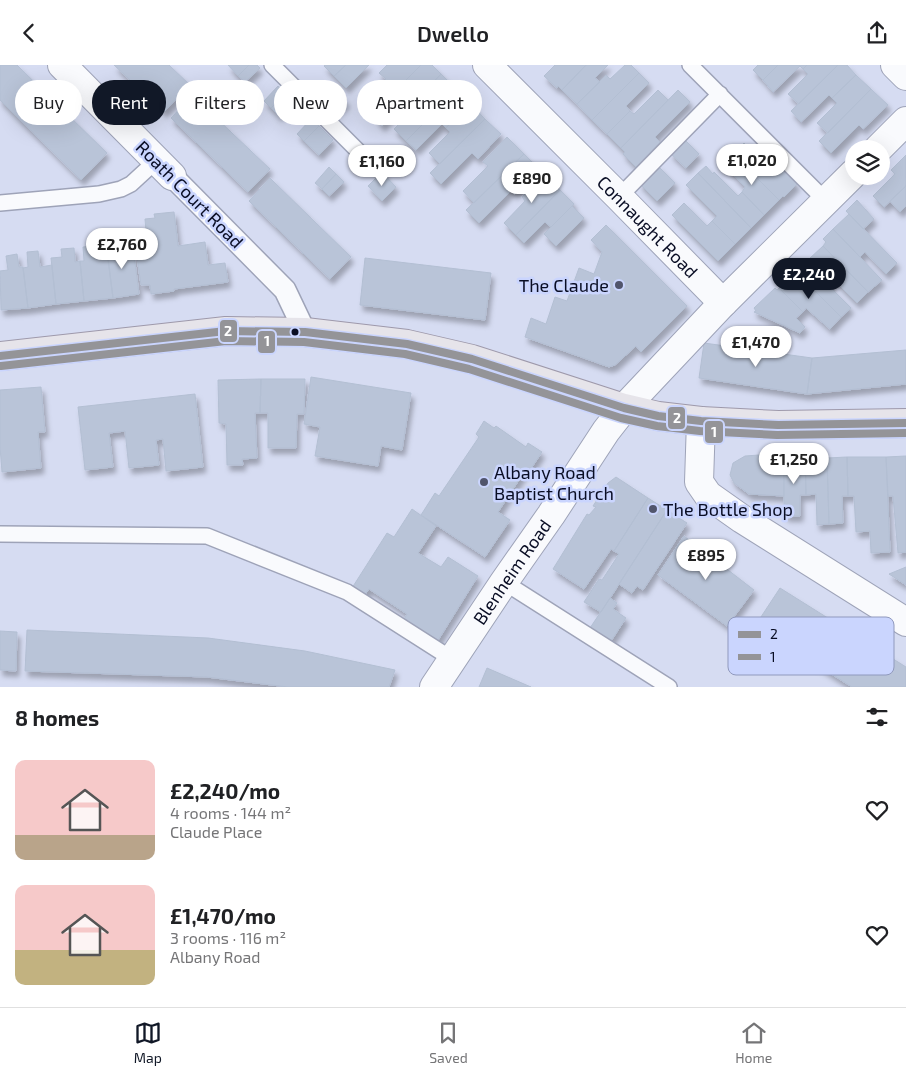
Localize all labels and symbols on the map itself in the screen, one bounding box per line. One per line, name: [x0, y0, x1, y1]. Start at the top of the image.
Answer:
street label: Roath Court Road: [132, 136, 248, 252]
pin: £1,020: [711, 143, 793, 186]
pin: £1,160: [341, 145, 423, 187]
pin: £890: [502, 161, 562, 204]
street label: Connaught Road: [593, 171, 703, 282]
pin: £2,760: [81, 227, 163, 270]
pin: £2,240: [768, 257, 850, 300]
place label: The Claude: [519, 274, 609, 296]
marker: The Claude: [613, 279, 625, 291]
line badge: 2: [219, 319, 238, 343]
text: 2: [224, 322, 232, 339]
pin: £1,470: [715, 325, 797, 368]
unlabelled marker: [290, 327, 300, 337]
line badge: 1: [257, 330, 276, 354]
text: 1: [264, 332, 270, 349]
line badge: 2: [667, 406, 686, 430]
text: 2: [673, 409, 681, 426]
line badge: 1: [704, 420, 724, 444]
text: 1: [711, 423, 717, 440]
pin: £1,250: [753, 443, 835, 485]
place label: Albany Road Baptist Church: [494, 461, 614, 504]
marker: Albany Road Baptist Church: [478, 476, 490, 488]
place label: The Bottle Shop: [663, 498, 793, 520]
marker: The Bottle Shop: [647, 503, 659, 515]
street label: Blenheim Road: [468, 515, 556, 628]
pin: £895: [676, 539, 736, 581]
legend: [728, 617, 894, 675]
text: 2: [770, 625, 778, 642]
text: 1: [770, 648, 776, 665]

